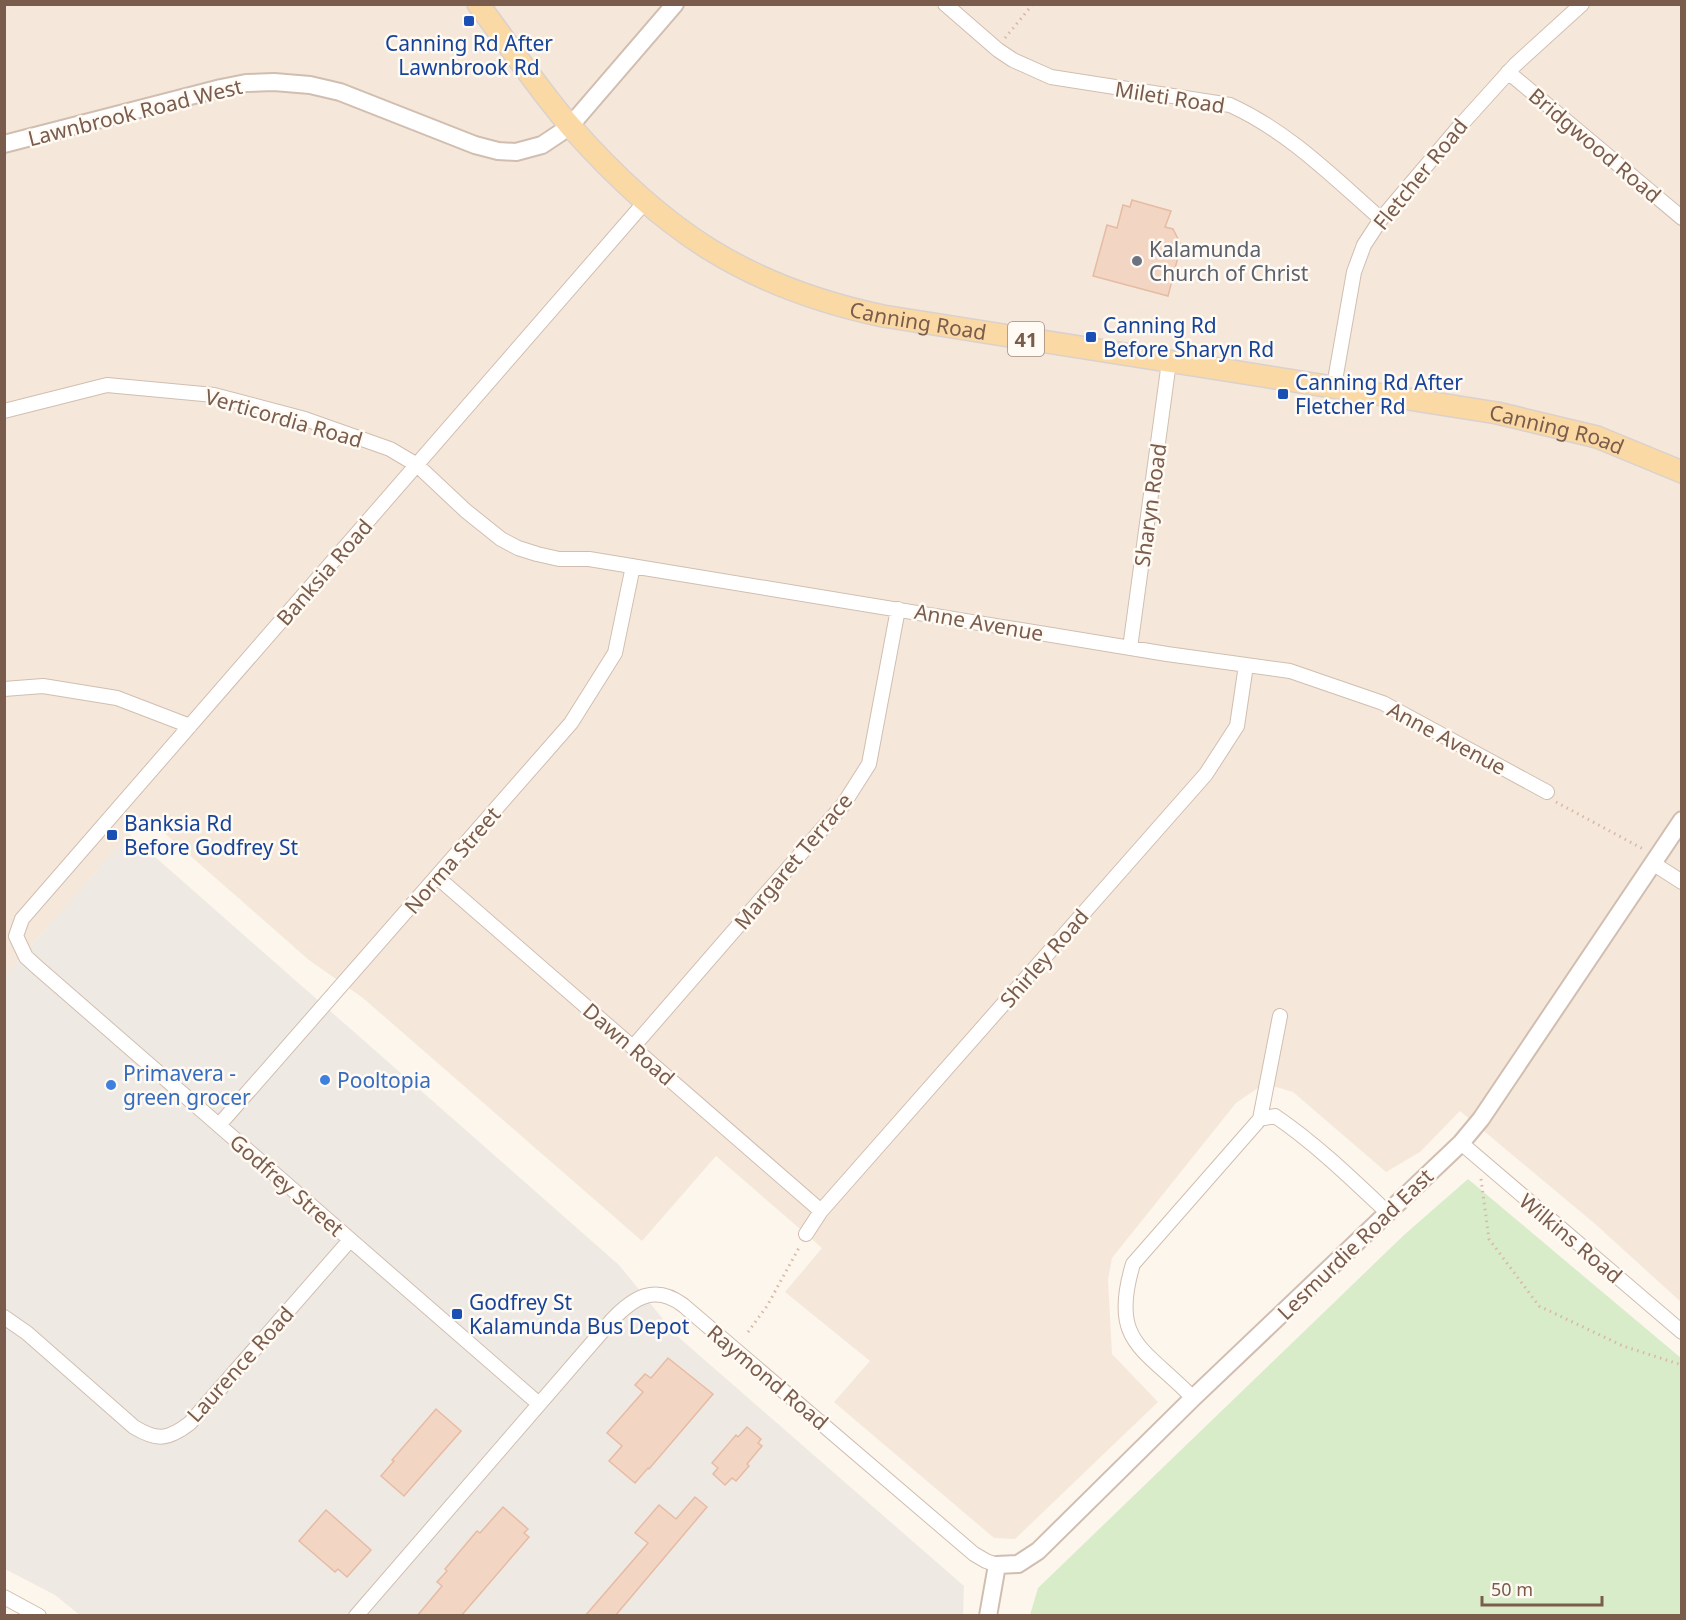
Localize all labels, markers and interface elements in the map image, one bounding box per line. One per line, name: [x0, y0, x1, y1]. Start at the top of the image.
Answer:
marker: Canning Rd After Lawnbrook Rd: [462, 14, 476, 28]
place label: Canning Rd After Lawnbrook Rd: [385, 29, 553, 81]
street label: Lawnbrook Road West: [25, 72, 246, 152]
street label: Mileti Road: [1113, 75, 1227, 119]
street label: Bridgwood Road: [1523, 81, 1667, 209]
street label: Fletcher Road: [1367, 113, 1473, 235]
place label: Kalamunda Church of Christ: [1149, 235, 1309, 287]
marker: Kalamunda Church of Christ: [1130, 254, 1144, 268]
street label: Canning Road: [847, 295, 989, 346]
place label: Canning Rd Before Sharyn Rd: [1103, 311, 1274, 363]
road number: 41: [1008, 322, 1044, 356]
marker: Canning Rd Before Sharyn Rd: [1084, 330, 1098, 344]
place label: Canning Rd After Fletcher Rd: [1295, 368, 1463, 420]
street label: Verticordia Road: [202, 382, 366, 454]
marker: Canning Rd After Fletcher Rd: [1276, 387, 1290, 401]
street label: Canning Road: [1488, 398, 1628, 461]
street label: Sharyn Road: [1127, 441, 1173, 569]
street label: Banksia Road: [270, 513, 378, 631]
street label: Anne Avenue: [912, 597, 1046, 647]
street label: Anne Avenue: [1383, 695, 1511, 781]
street label: Margaret Terrace: [728, 787, 858, 935]
street label: Norma Street: [398, 800, 506, 919]
place label: Banksia Rd Before Godfrey St: [124, 809, 298, 861]
marker: Banksia Rd Before Godfrey St: [105, 828, 119, 842]
street label: Shirley Road: [993, 903, 1095, 1013]
street label: Dawn Road: [577, 997, 681, 1091]
place label: Primavera - green grocer: [123, 1059, 251, 1111]
place label: Pooltopia: [337, 1066, 431, 1094]
marker: Pooltopia: [318, 1073, 332, 1087]
marker: Primavera - green grocer: [104, 1078, 118, 1092]
street label: Godfrey Street: [224, 1128, 350, 1243]
street label: Lesmurdie Road East: [1271, 1162, 1439, 1326]
street label: Wilkins Road: [1514, 1187, 1628, 1289]
place label: Godfrey St Kalamunda Bus Depot: [469, 1288, 690, 1340]
street label: Laurence Road: [181, 1300, 299, 1428]
marker: Godfrey St Kalamunda Bus Depot: [450, 1307, 464, 1321]
street label: Raymond Road: [702, 1318, 834, 1436]
scale bar: [1482, 1569, 1602, 1607]
text: 50 m: [1491, 1577, 1533, 1601]

